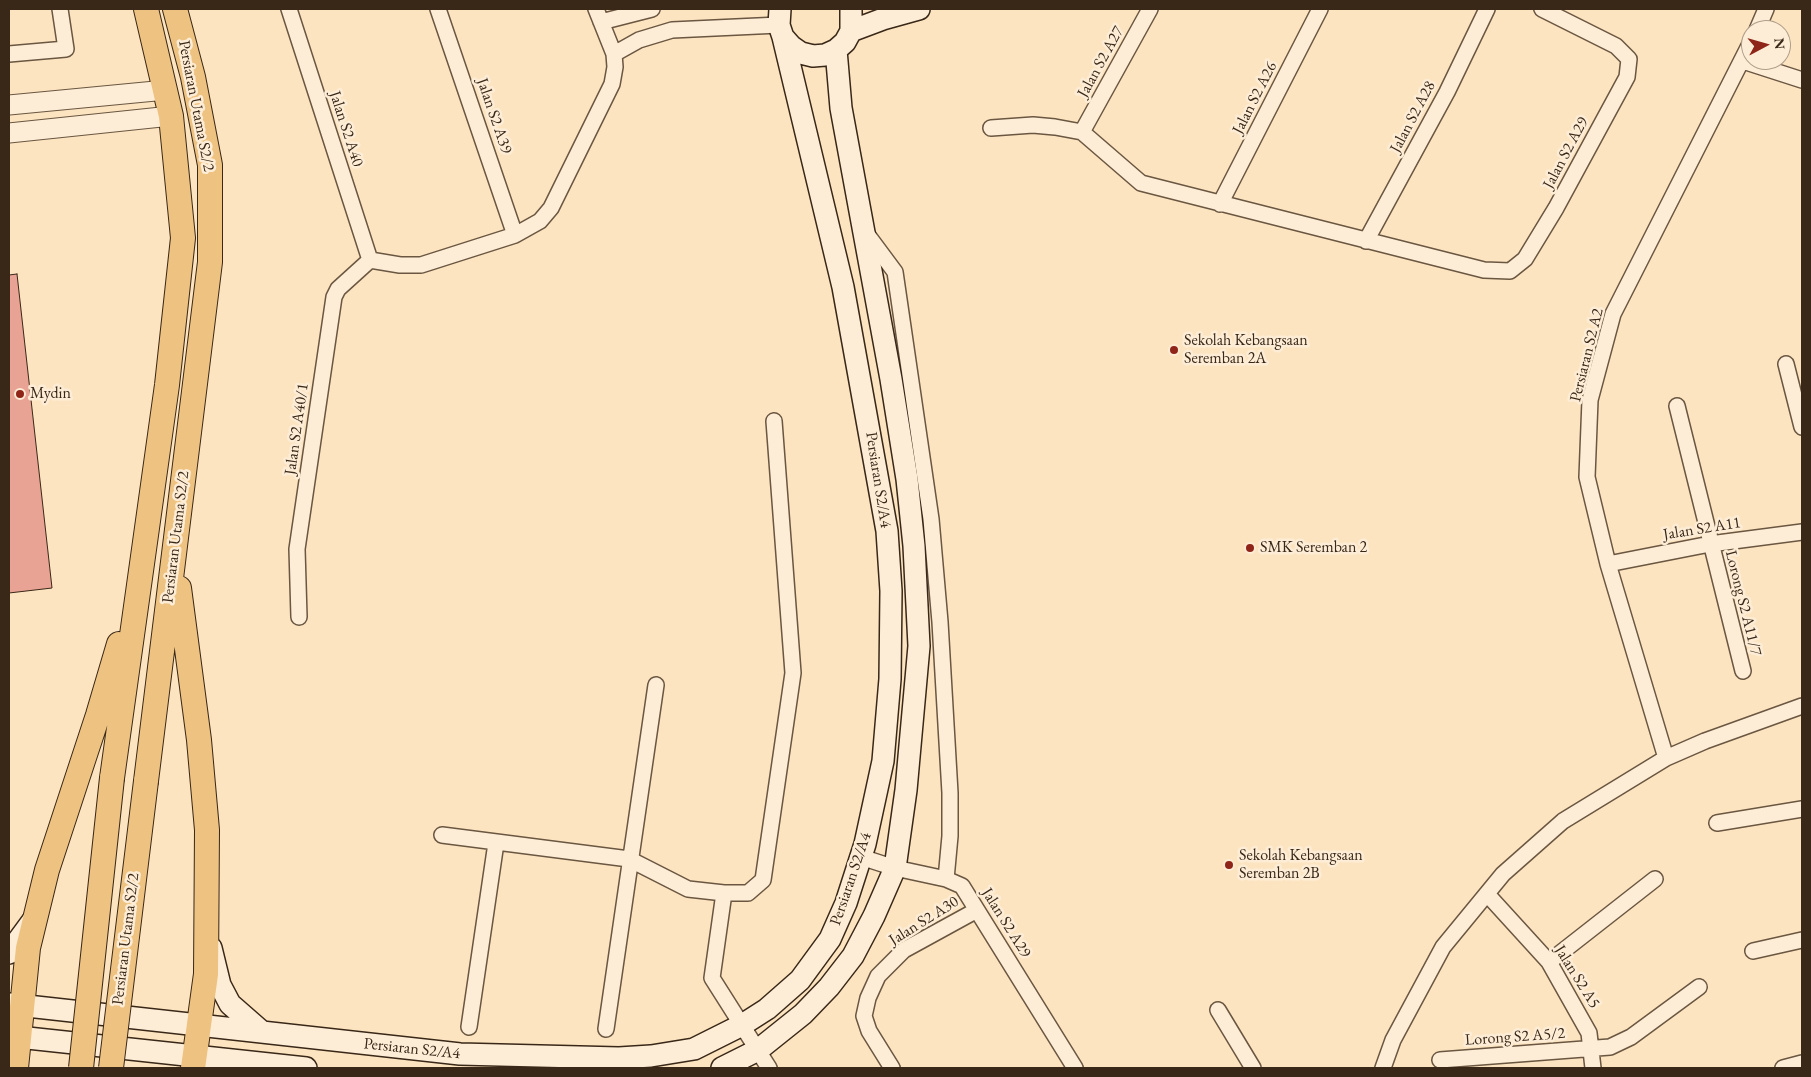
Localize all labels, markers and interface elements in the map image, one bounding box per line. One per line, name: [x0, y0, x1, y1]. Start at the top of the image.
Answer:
north arrow: [1741, 20, 1791, 70]
street label: Jalan S2 A27: [1074, 23, 1128, 101]
text: N: [1770, 37, 1789, 50]
street label: Persiaran Utama S2/2: [174, 39, 218, 173]
street label: Jalan S2 A26: [1229, 59, 1281, 137]
street label: Jalan S2 A39: [472, 76, 516, 156]
street label: Jalan S2 A28: [1386, 78, 1440, 156]
street label: Jalan S2 A40: [325, 89, 367, 169]
street label: Jalan S2 A29: [1539, 114, 1593, 192]
street label: Persiaran S2 A2: [1566, 306, 1608, 404]
place label: Sekolah Kebangsaan Seremban 2A: [1184, 331, 1308, 369]
marker: Sekolah Kebangsaan Seremban 2A: [1168, 344, 1180, 356]
street label: Jalan S2 A40/1: [281, 382, 313, 476]
place label: Mydin: [30, 384, 71, 404]
marker: Mydin: [14, 388, 26, 400]
street label: Persiaran S2/A4: [861, 431, 895, 529]
street label: Persiaran Utama S2/2: [158, 470, 194, 604]
street label: Jalan S2 A11: [1662, 513, 1742, 545]
place label: SMK Seremban 2: [1260, 538, 1367, 558]
marker: SMK Seremban 2: [1244, 542, 1256, 554]
street label: Lorong S2 A11/7: [1721, 548, 1765, 658]
street label: Persiaran S2/A4: [826, 830, 876, 928]
place label: Sekolah Kebangsaan Seremban 2B: [1239, 846, 1363, 884]
marker: Sekolah Kebangsaan Seremban 2B: [1223, 859, 1235, 871]
street label: Persiaran Utama S2/2: [108, 872, 144, 1006]
street label: Jalan S2 A29: [977, 885, 1035, 961]
street label: Jalan S2 A30: [886, 892, 962, 950]
street label: Jalan S2 A5: [1550, 942, 1604, 1012]
street label: Lorong S2 A5/2: [1464, 1024, 1566, 1050]
street label: Persiaran S2/A4: [363, 1034, 461, 1064]

